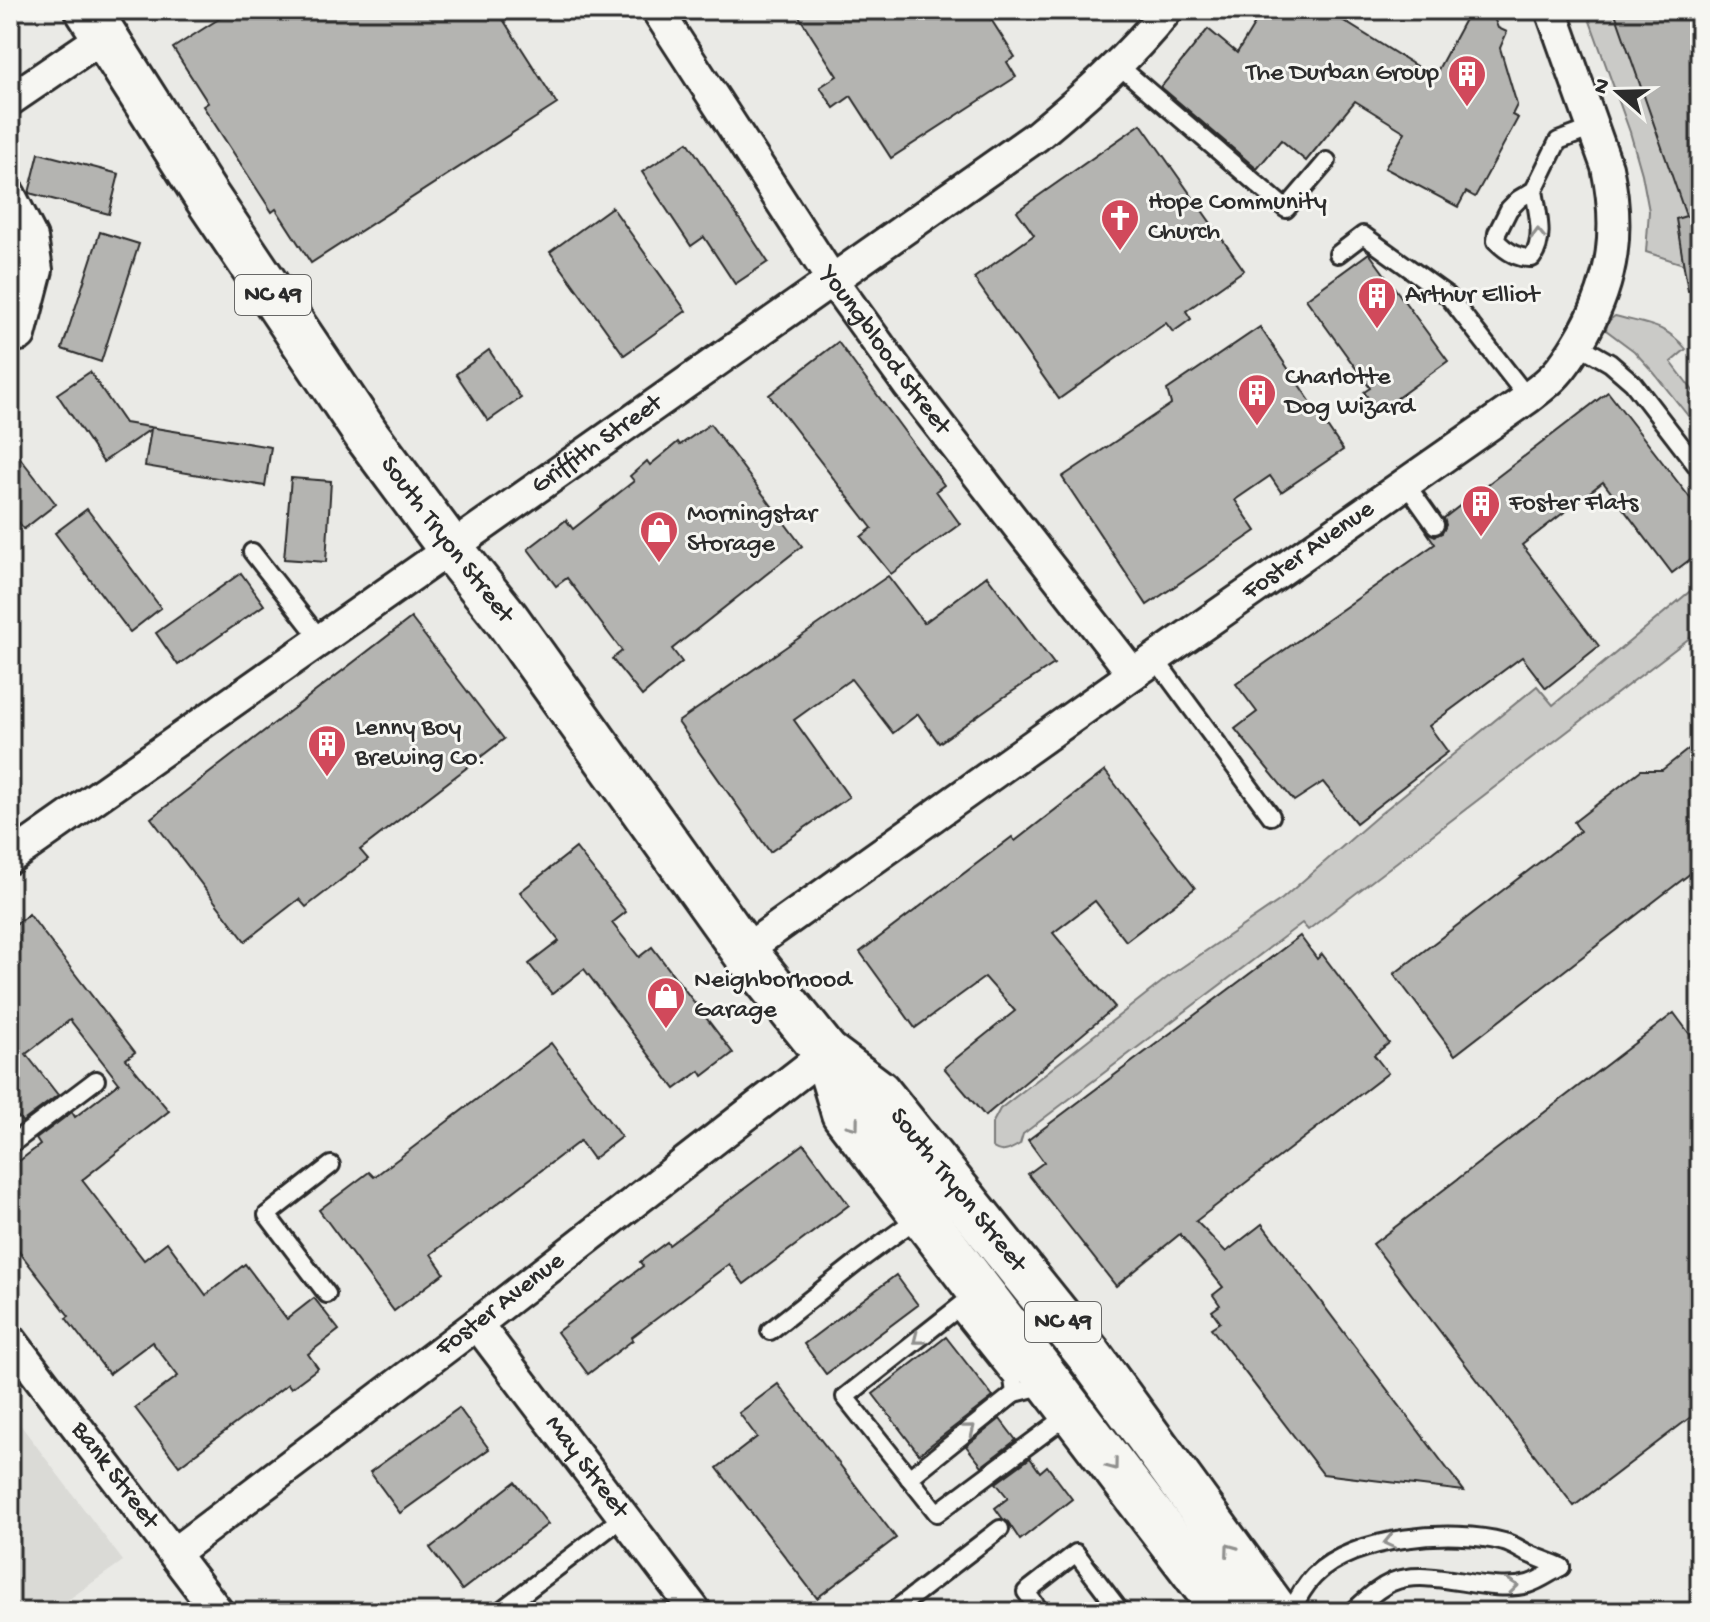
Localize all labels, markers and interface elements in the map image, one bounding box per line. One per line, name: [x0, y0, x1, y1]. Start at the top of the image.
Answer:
north arrow: [1578, 52, 1658, 132]
building icon: The Durban Group: [1446, 53, 1488, 108]
place label: The Durban Group: [1244, 59, 1439, 90]
text: N: [1588, 75, 1618, 98]
place label: Hope Community Church: [1148, 188, 1327, 249]
church icon: Hope Community Church: [1099, 197, 1141, 252]
one-way arrow: [1530, 227, 1547, 240]
street label: Youngblood Street: [811, 259, 958, 444]
road number: NC 49: [235, 275, 311, 315]
building icon: Arthur Elliot: [1356, 275, 1398, 330]
place label: Arthur Elliot: [1405, 281, 1541, 312]
place label: Charlotte Dog Wizard: [1283, 363, 1416, 424]
building icon: Charlotte Dog Wizard: [1236, 372, 1278, 427]
street label: Griffith Street: [526, 387, 671, 502]
street label: South Tryon Street: [372, 451, 521, 632]
building icon: Foster Flats: [1460, 483, 1502, 538]
place label: Foster Flats: [1508, 489, 1640, 520]
street label: Foster Avenue: [1236, 494, 1381, 609]
place label: Morningstar Storage: [687, 500, 819, 561]
shop icon: Morningstar Storage: [638, 509, 680, 564]
place label: Lenny Boy Brewing Co.: [354, 714, 486, 775]
building icon: Lenny Boy Brewing Co.: [306, 723, 348, 778]
place label: Neighborhood Garage: [694, 966, 853, 1027]
shop icon: Neighborhood Garage: [645, 975, 687, 1030]
street label: South Tryon Street: [882, 1102, 1034, 1281]
one-way arrow: [844, 1116, 858, 1131]
street label: Foster Avenue: [429, 1246, 572, 1365]
road number: NC 49: [1025, 1302, 1101, 1342]
one-way arrow: [912, 1329, 927, 1343]
street label: May Street: [537, 1410, 636, 1527]
street label: Bank Street: [63, 1415, 167, 1538]
one-way arrow: [961, 1424, 976, 1438]
one-way arrow: [1103, 1457, 1117, 1471]
one-way arrow: [1383, 1533, 1396, 1550]
one-way arrow: [1225, 1543, 1240, 1558]
one-way arrow: [1507, 1577, 1520, 1594]

